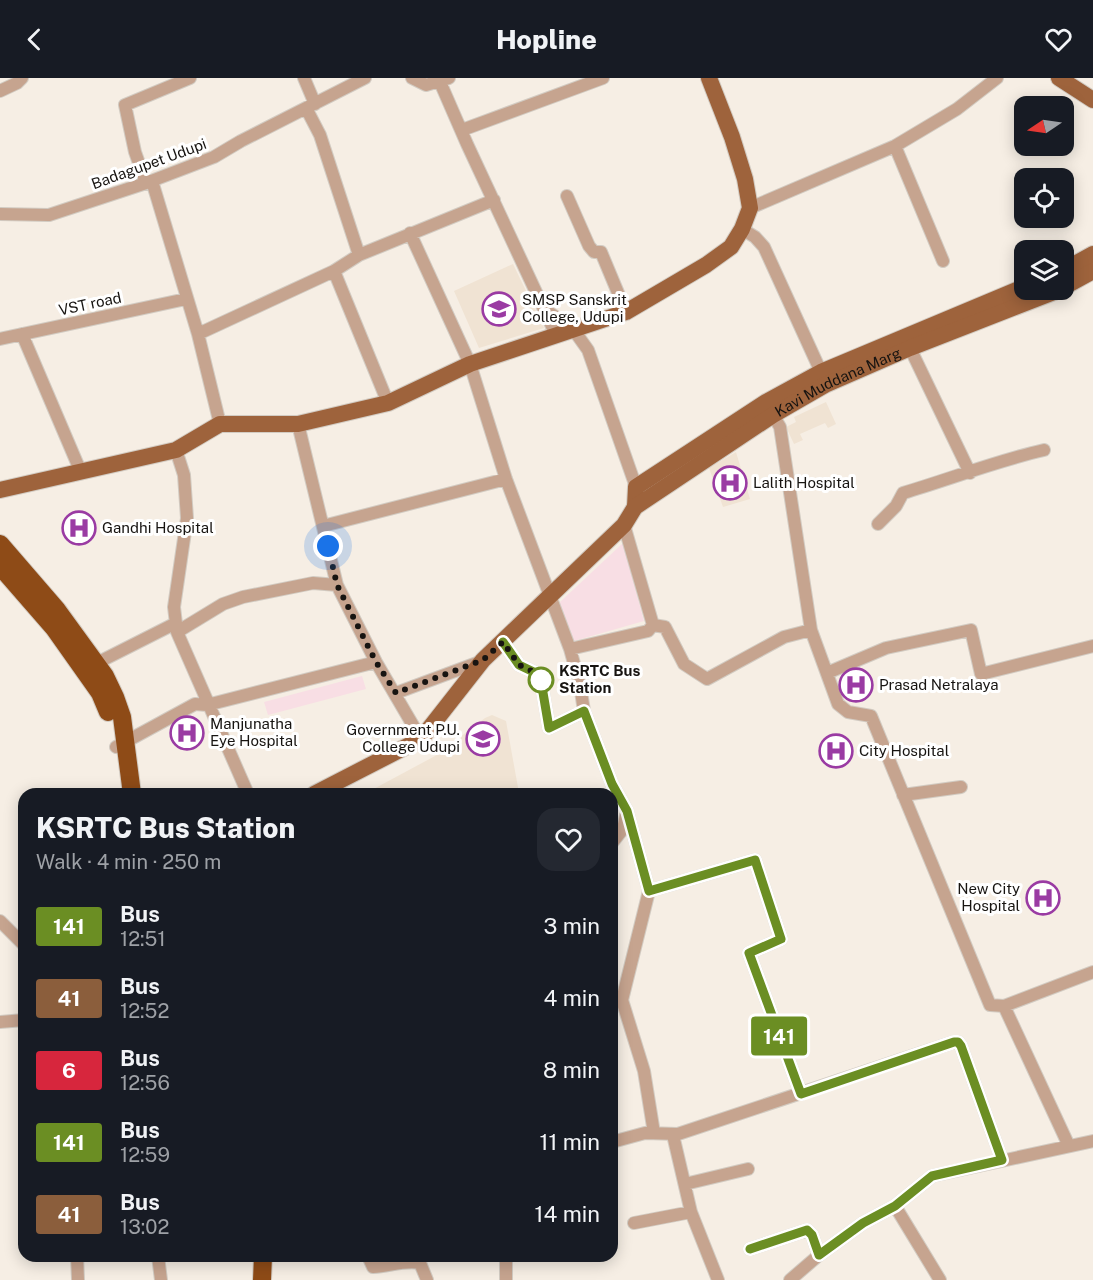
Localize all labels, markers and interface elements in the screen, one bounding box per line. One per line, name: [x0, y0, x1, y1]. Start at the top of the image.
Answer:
icon: back: [18, 23, 51, 56]
text: Hopline: [496, 23, 597, 55]
icon: heart: [1042, 23, 1075, 56]
north arrow: [1014, 96, 1074, 156]
map controls: [1014, 96, 1074, 300]
street label: Badagupet Udupi: [89, 135, 209, 192]
button: locate: [1014, 168, 1074, 228]
button: layers: [1014, 240, 1074, 300]
street label: VST road: [57, 289, 123, 318]
school or university icon: SMSP Sanskrit College, Udupi: [481, 291, 517, 327]
place label: SMSP Sanskrit College, Udupi: [522, 291, 627, 325]
street label: Kavi Muddana Marg: [772, 344, 904, 420]
hospital icon: Lalith Hospital: [712, 465, 748, 501]
place label: Lalith Hospital: [753, 474, 855, 491]
hospital icon: Gandhi Hospital: [61, 510, 97, 546]
place label: Gandhi Hospital: [102, 519, 214, 536]
your location: [313, 531, 343, 561]
place label: KSRTC Bus Station: [559, 662, 640, 696]
marker: KSRTC Bus Station: [528, 667, 554, 693]
hospital icon: Prasad Netralaya: [838, 667, 874, 703]
place label: Prasad Netralaya: [879, 676, 999, 693]
hospital icon: Manjunatha Eye Hospital: [169, 715, 205, 751]
place label: Manjunatha Eye Hospital: [210, 715, 298, 749]
place label: Government P.U. College Udupi: [346, 721, 460, 755]
school or university icon: Government P.U. College Udupi: [465, 721, 501, 757]
hospital icon: City Hospital: [818, 733, 854, 769]
place label: City Hospital: [859, 742, 949, 759]
button: heart: [537, 808, 600, 871]
text: KSRTC Bus Station: [36, 811, 295, 844]
text: Walk · 4 min · 250 m: [36, 850, 221, 874]
place label: New City Hospital: [957, 880, 1020, 914]
hospital icon: New City Hospital: [1025, 880, 1061, 916]
text: Bus: [120, 901, 160, 927]
text: 3 min: [543, 913, 600, 939]
text: 141: [53, 914, 85, 939]
text: 12:51: [120, 927, 166, 951]
text: Bus: [120, 973, 160, 999]
text: 4 min: [544, 985, 600, 1011]
text: 41: [58, 986, 80, 1011]
text: 12:52: [120, 999, 169, 1023]
line badge: 141: [744, 1016, 814, 1056]
text: 141: [763, 1024, 795, 1049]
text: Bus: [120, 1045, 160, 1071]
text: 8 min: [543, 1057, 600, 1083]
text: 6: [62, 1058, 76, 1083]
text: 12:56: [120, 1071, 170, 1095]
text: Bus: [120, 1117, 160, 1143]
text: 11 min: [539, 1129, 600, 1155]
text: 141: [53, 1130, 85, 1155]
text: 12:59: [120, 1143, 170, 1167]
text: Bus: [120, 1189, 160, 1215]
text: 14 min: [535, 1201, 600, 1227]
text: 41: [58, 1202, 80, 1227]
text: 13:02: [120, 1215, 169, 1239]

